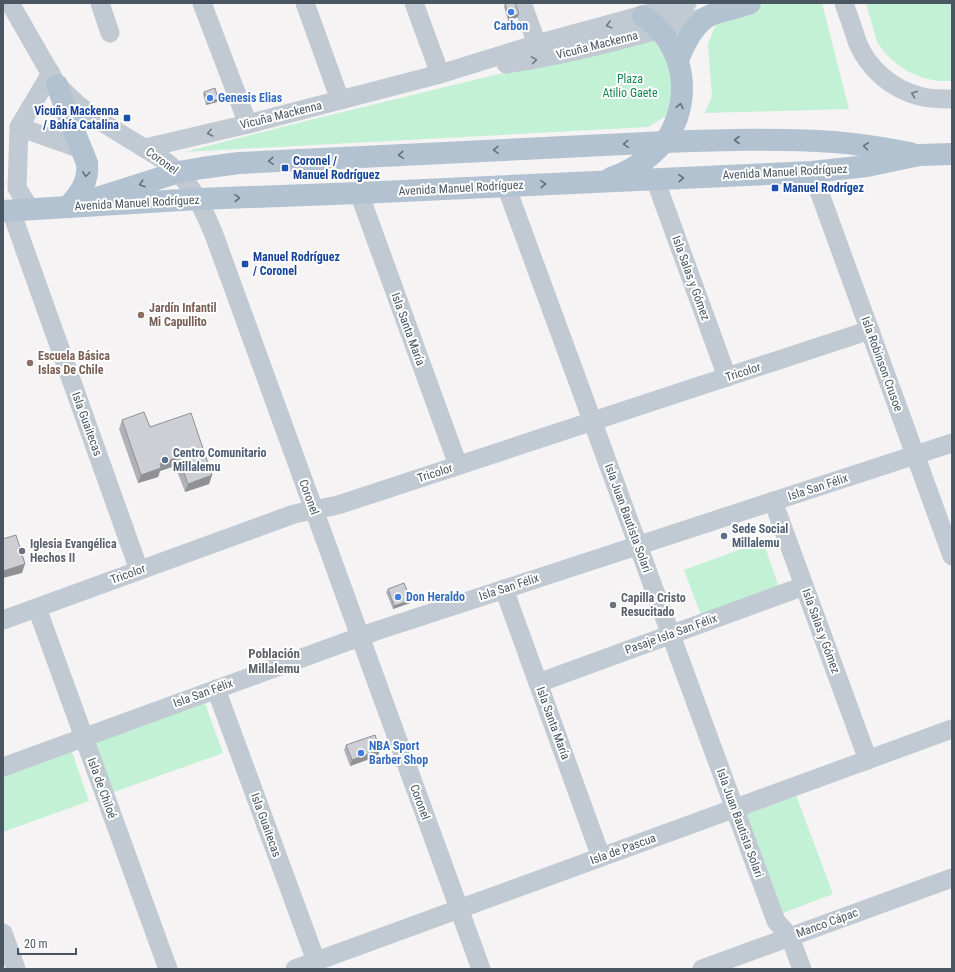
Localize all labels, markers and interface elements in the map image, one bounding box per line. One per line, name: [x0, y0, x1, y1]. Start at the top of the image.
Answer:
marker: Carbon: [506, 7, 516, 17]
place label: Carbon: [494, 19, 528, 33]
one-way arrow: [606, 20, 613, 29]
street label: Vicuña Mackenna: [555, 28, 640, 62]
one-way arrow: [530, 56, 537, 65]
park label: Plaza Atilio Gaete: [602, 72, 658, 100]
place label: Genesis Elias: [218, 91, 283, 105]
one-way arrow: [910, 91, 917, 99]
marker: Genesis Elias: [205, 93, 215, 103]
street label: Vicuña Mackenna: [239, 98, 324, 132]
one-way arrow: [675, 103, 684, 110]
place label: Vicuña Mackenna / Bahía Catalina: [34, 104, 119, 132]
marker: Vicuña Mackenna / Bahía Catalina: [122, 113, 132, 123]
one-way arrow: [207, 128, 214, 137]
one-way arrow: [734, 136, 740, 144]
one-way arrow: [623, 139, 629, 148]
one-way arrow: [863, 142, 870, 151]
street label: Coronel: [143, 145, 181, 177]
one-way arrow: [493, 146, 499, 155]
one-way arrow: [398, 151, 404, 159]
place label: Coronel / Manuel Rodríguez: [293, 154, 380, 182]
one-way arrow: [268, 157, 274, 166]
street label: Avenida Manuel Rodríguez: [722, 162, 848, 182]
marker: Coronel / Manuel Rodríguez: [280, 163, 290, 173]
one-way arrow: [82, 171, 91, 177]
one-way arrow: [678, 174, 684, 182]
street label: Avenida Manuel Rodríguez: [398, 178, 524, 198]
one-way arrow: [138, 179, 145, 188]
one-way arrow: [540, 180, 546, 189]
place label: Manuel Rodrígez: [783, 181, 864, 195]
marker: Manuel Rodrígez: [770, 183, 780, 193]
street label: Avenida Manuel Rodríguez: [74, 193, 200, 213]
one-way arrow: [234, 193, 240, 202]
street label: Isla Salas y Gómez: [669, 234, 713, 322]
place label: Manuel Rodríguez / Coronel: [253, 250, 340, 278]
marker: Manuel Rodríguez / Coronel: [240, 259, 250, 269]
street label: Isla Santa María: [388, 291, 428, 368]
place label: Jardín Infantil Mi Capullito: [149, 301, 217, 329]
marker: Jardín Infantil Mi Capullito: [136, 310, 146, 320]
street label: Isla Robinson Crusoe: [858, 315, 906, 414]
place label: Escuela Básica Islas De Chile: [38, 349, 110, 377]
marker: Escuela Básica Islas De Chile: [25, 358, 35, 368]
street label: Tricolor: [724, 360, 763, 384]
street label: Isla Guaitecas: [69, 390, 105, 458]
place label: Centro Comunitario Millalemu: [173, 446, 267, 474]
marker: Centro Comunitario Millalemu: [160, 455, 170, 465]
street label: Tricolor: [416, 461, 455, 485]
street label: Isla Juan Bautista Solari: [602, 462, 654, 574]
street label: Isla San Félix: [786, 471, 850, 503]
street label: Coronel: [296, 477, 322, 517]
place label: Sede Social Millalemu: [732, 522, 788, 550]
marker: Sede Social Millalemu: [719, 531, 729, 541]
place label: Iglesia Evangélica Hechos II: [30, 537, 117, 565]
marker: Iglesia Evangélica Hechos II: [17, 546, 27, 556]
street label: Tricolor: [109, 561, 148, 587]
street label: Isla San Félix: [477, 571, 541, 603]
street label: Isla Salas y Gómez: [799, 587, 843, 675]
place label: Don Heraldo: [406, 590, 465, 604]
place label: Capilla Cristo Resucitado: [621, 591, 686, 619]
marker: Don Heraldo: [393, 592, 403, 602]
marker: Capilla Cristo Resucitado: [608, 600, 618, 610]
street label: Pasaje Isla San Félix: [623, 611, 719, 657]
district label: Población Millalemu: [248, 646, 300, 676]
street label: Isla San Félix: [171, 676, 235, 710]
street label: Isla Santa María: [533, 685, 573, 762]
place label: NBA Sport Barber Shop: [369, 739, 428, 767]
marker: NBA Sport Barber Shop: [356, 748, 366, 758]
street label: Isla de Chiloé: [85, 756, 120, 821]
street label: Isla Juan Bautista Solari: [714, 767, 766, 879]
street label: Coronel: [407, 782, 433, 822]
street label: Isla Guaitecas: [248, 791, 284, 859]
street label: Isla de Pascua: [588, 831, 658, 867]
street label: Manco Cápac: [794, 905, 860, 941]
scale bar: [18, 930, 76, 956]
text: 20 m: [24, 937, 48, 951]

